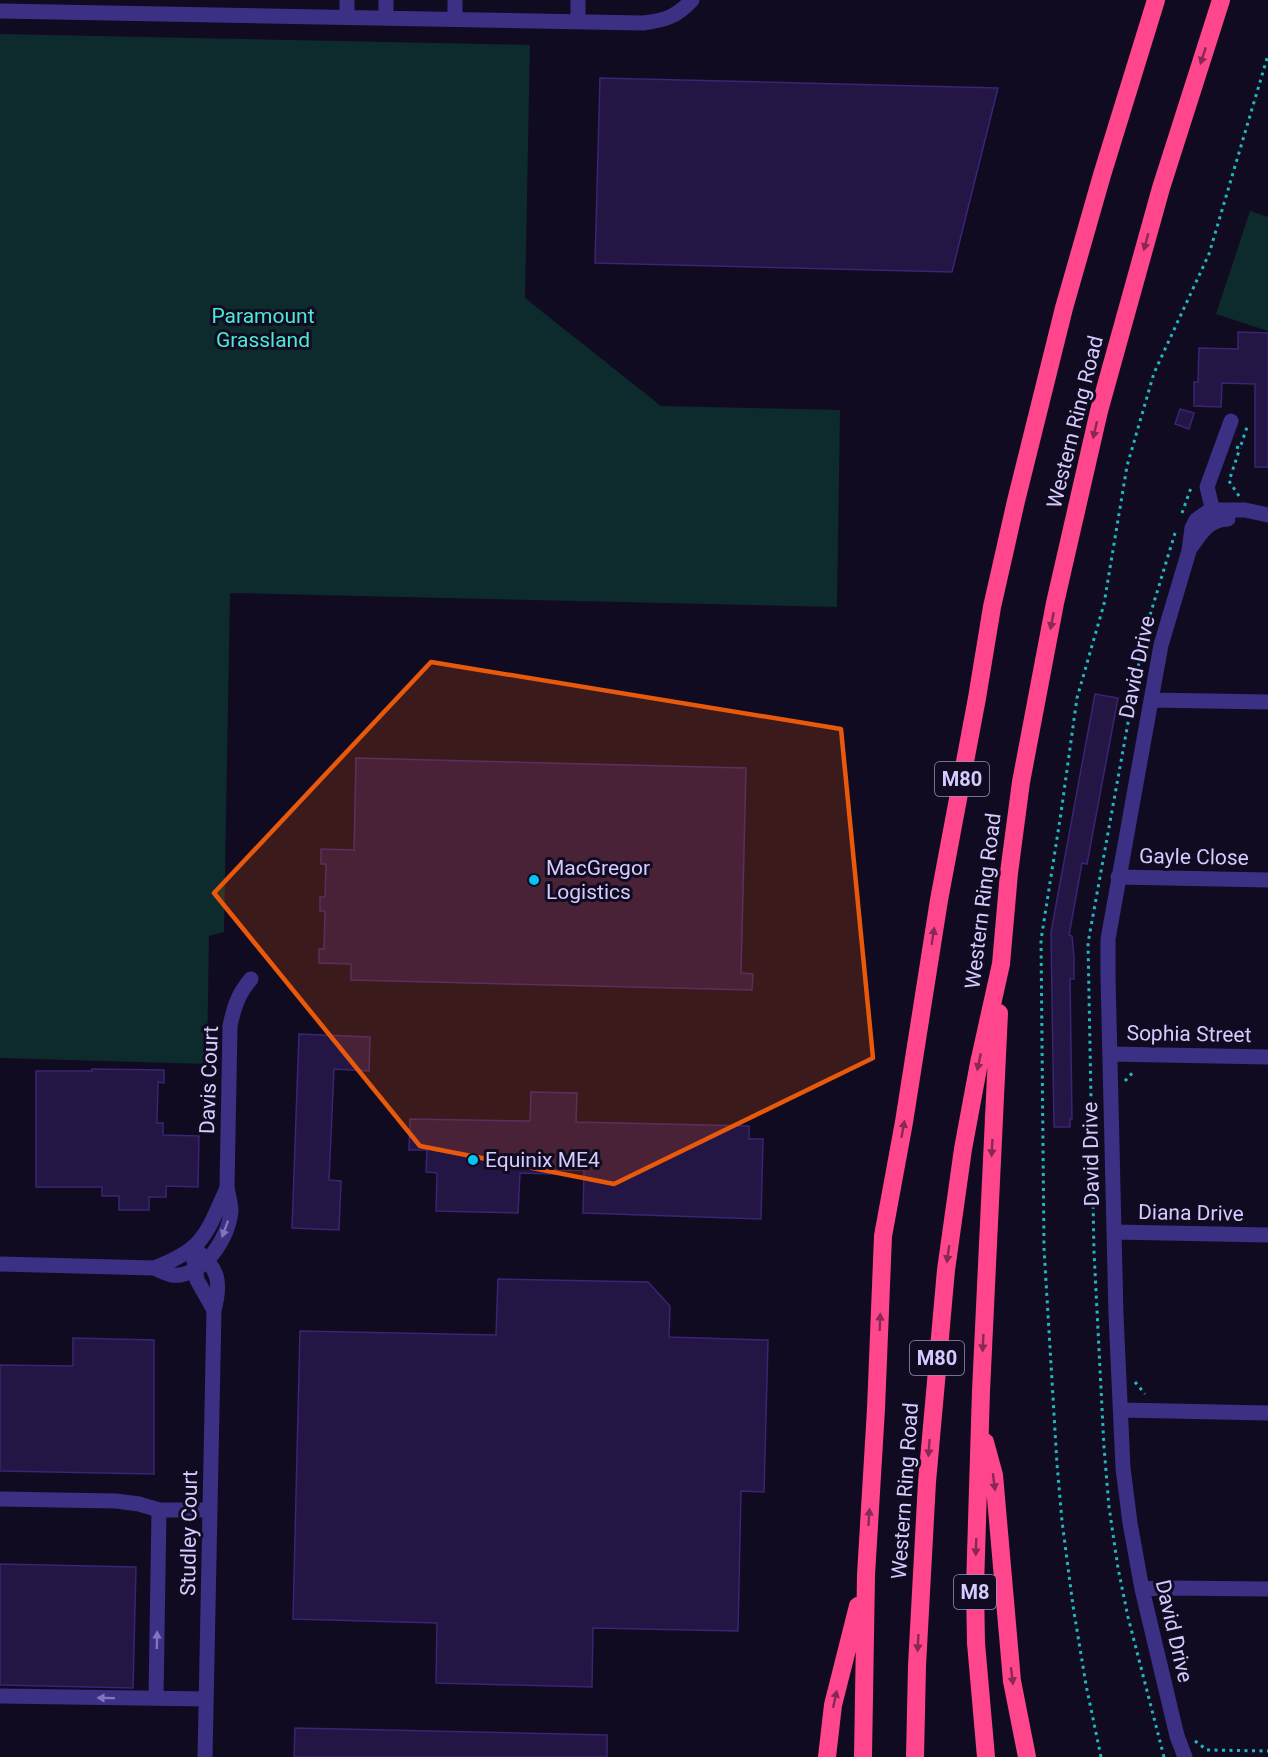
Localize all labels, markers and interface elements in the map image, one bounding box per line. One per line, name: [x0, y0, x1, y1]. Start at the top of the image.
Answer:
one-way arrow: [1198, 47, 1207, 65]
one-way arrow: [1140, 233, 1150, 251]
park label: Paramount Grassland: [211, 304, 315, 352]
street label: Western Ring Road: [1042, 333, 1108, 511]
one-way arrow: [1090, 421, 1099, 440]
one-way arrow: [1047, 611, 1056, 630]
street label: David Drive: [1114, 613, 1160, 721]
road number: M80: [935, 762, 989, 796]
street label: Western Ring Road: [960, 812, 1006, 990]
street label: Gayle Close: [1139, 844, 1249, 870]
place label: MacGregor Logistics: [546, 856, 650, 904]
marker: MacGregor Logistics: [527, 873, 541, 887]
one-way arrow: [929, 927, 938, 946]
street label: Sophia Street: [1126, 1021, 1252, 1047]
street label: Davis Court: [195, 1025, 223, 1134]
one-way arrow: [974, 1052, 984, 1071]
street label: David Drive: [1078, 1102, 1104, 1206]
one-way arrow: [899, 1119, 908, 1138]
one-way arrow: [987, 1138, 996, 1157]
place label: Equinix ME4: [485, 1148, 600, 1172]
marker: Equinix ME4: [466, 1153, 480, 1167]
street label: Diana Drive: [1138, 1200, 1244, 1226]
one-way arrow: [220, 1221, 230, 1239]
one-way arrow: [944, 1245, 953, 1264]
one-way arrow: [875, 1313, 884, 1332]
one-way arrow: [978, 1333, 987, 1352]
road number: M80: [910, 1341, 964, 1375]
street label: Western Ring Road: [887, 1402, 923, 1580]
one-way arrow: [925, 1439, 934, 1458]
street label: Studley Court: [176, 1470, 202, 1596]
one-way arrow: [990, 1473, 999, 1492]
one-way arrow: [865, 1507, 874, 1526]
one-way arrow: [972, 1538, 981, 1557]
road number: M8: [954, 1575, 996, 1609]
street label: David Drive: [1151, 1577, 1197, 1685]
one-way arrow: [152, 1630, 162, 1649]
one-way arrow: [914, 1633, 923, 1652]
one-way arrow: [1007, 1667, 1017, 1686]
one-way arrow: [830, 1690, 840, 1708]
one-way arrow: [96, 1693, 115, 1703]

